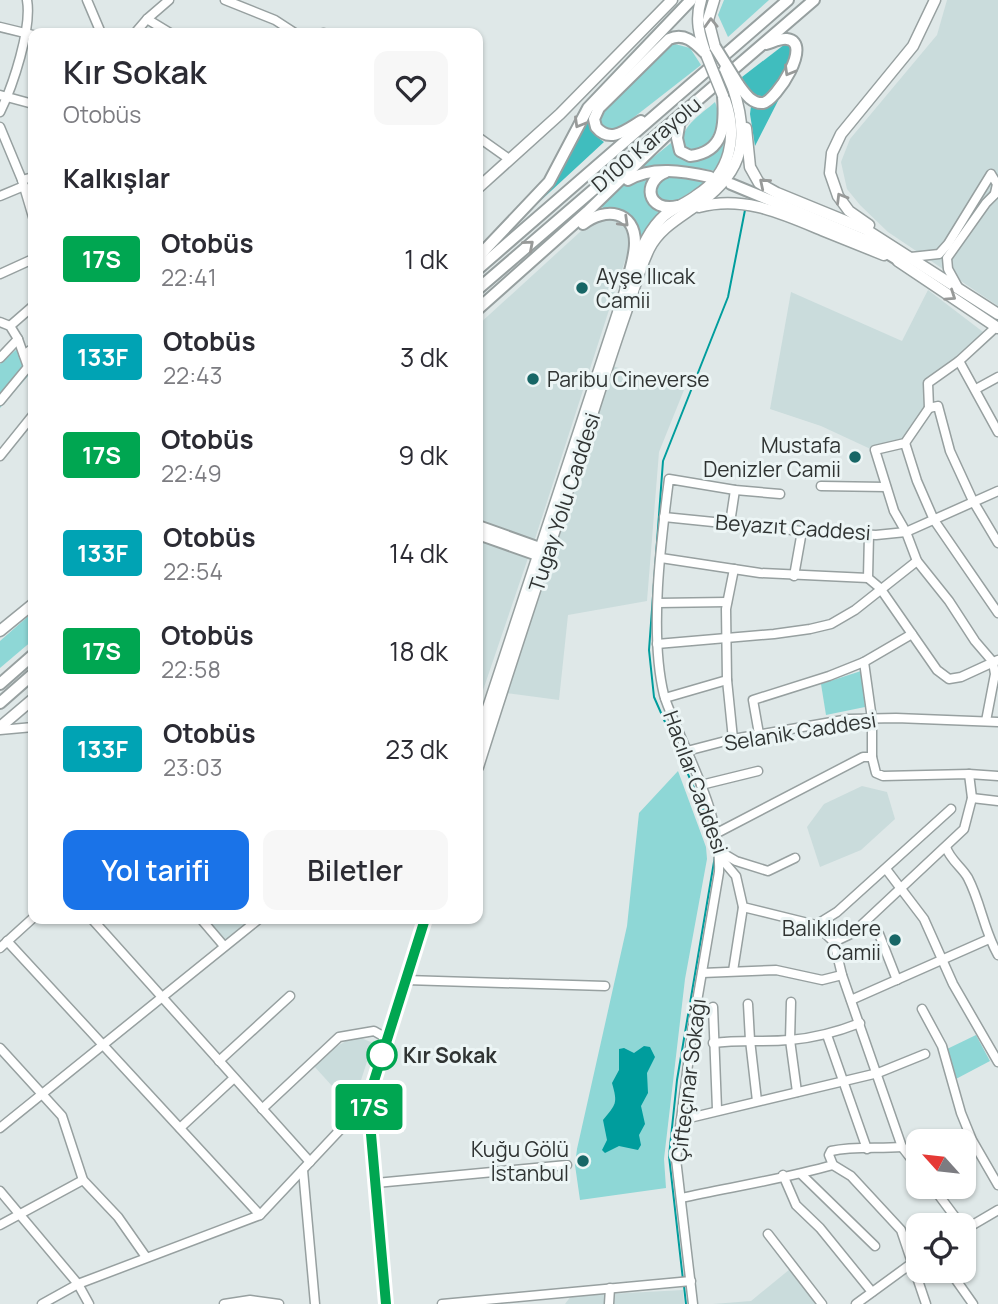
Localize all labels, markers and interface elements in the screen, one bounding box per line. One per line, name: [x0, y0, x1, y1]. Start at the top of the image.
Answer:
one-way arrow: [704, 17, 719, 28]
text: Kır Sokak: [63, 49, 207, 94]
button: heart: [374, 51, 448, 125]
one-way arrow: [784, 64, 797, 76]
street label: D100 Karayolu: [585, 90, 707, 198]
text: Otobüs: [63, 98, 141, 130]
one-way arrow: [574, 115, 587, 128]
text: Kalkışlar: [63, 160, 170, 196]
one-way arrow: [759, 178, 772, 191]
one-way arrow: [836, 193, 849, 206]
one-way arrow: [616, 214, 629, 227]
text: Otobüs: [161, 225, 253, 261]
text: 1 dk: [404, 241, 448, 277]
one-way arrow: [521, 241, 534, 253]
text: 17S: [82, 242, 121, 275]
text: 22:41: [161, 261, 217, 293]
place label: Ayşe Ilıcak Camii: [596, 262, 696, 314]
marker: Ayşe Ilıcak Camii: [574, 280, 590, 296]
one-way arrow: [943, 288, 956, 301]
text: Otobüs: [163, 323, 255, 359]
text: 3 dk: [400, 339, 448, 375]
text: 133F: [77, 340, 128, 373]
text: 22:43: [163, 359, 222, 391]
place label: Paribu Cineverse: [547, 365, 710, 393]
marker: Paribu Cineverse: [525, 371, 541, 387]
street label: Tugay Yolu Caddesi: [522, 409, 606, 595]
text: Otobüs: [161, 421, 253, 457]
place label: Mustafa Denizler Camii: [703, 431, 841, 483]
text: 9 dk: [398, 437, 448, 473]
text: 17S: [82, 438, 121, 471]
marker: Mustafa Denizler Camii: [847, 449, 863, 465]
text: 22:49: [161, 457, 222, 489]
street label: Beyazıt Caddesi: [714, 508, 872, 546]
text: Otobüs: [163, 519, 255, 555]
text: 14 dk: [389, 535, 448, 571]
text: 133F: [77, 536, 128, 569]
text: 22:54: [163, 555, 223, 587]
text: Otobüs: [161, 617, 253, 653]
text: 18 dk: [389, 633, 448, 669]
text: 17S: [82, 634, 121, 667]
text: 22:58: [161, 653, 221, 685]
street label: Selanik Caddesi: [722, 705, 878, 757]
street label: Hacılar Caddesi: [657, 707, 735, 857]
text: Otobüs: [163, 715, 255, 751]
text: 23 dk: [385, 731, 448, 767]
text: 133F: [77, 732, 128, 765]
text: 23:03: [163, 751, 222, 783]
button: Yol tarifi: [63, 830, 249, 910]
button: Biletler: [263, 830, 448, 910]
place label: Balıklıdere Camii: [782, 914, 881, 966]
marker: Balıklıdere Camii: [887, 932, 903, 948]
street label: Çifteçınar Sokağı: [664, 997, 712, 1163]
marker: Kır Sokak: [367, 1040, 397, 1070]
place label: Kır Sokak: [403, 1041, 497, 1069]
line badge: 17S: [329, 1084, 409, 1130]
text: 17S: [349, 1090, 389, 1123]
north arrow: [906, 1129, 976, 1199]
map controls: [906, 1129, 976, 1283]
place label: Kuğu Gölü İstanbul: [471, 1135, 569, 1187]
marker: Kuğu Gölü İstanbul: [575, 1153, 591, 1169]
button: locate: [906, 1213, 976, 1283]

